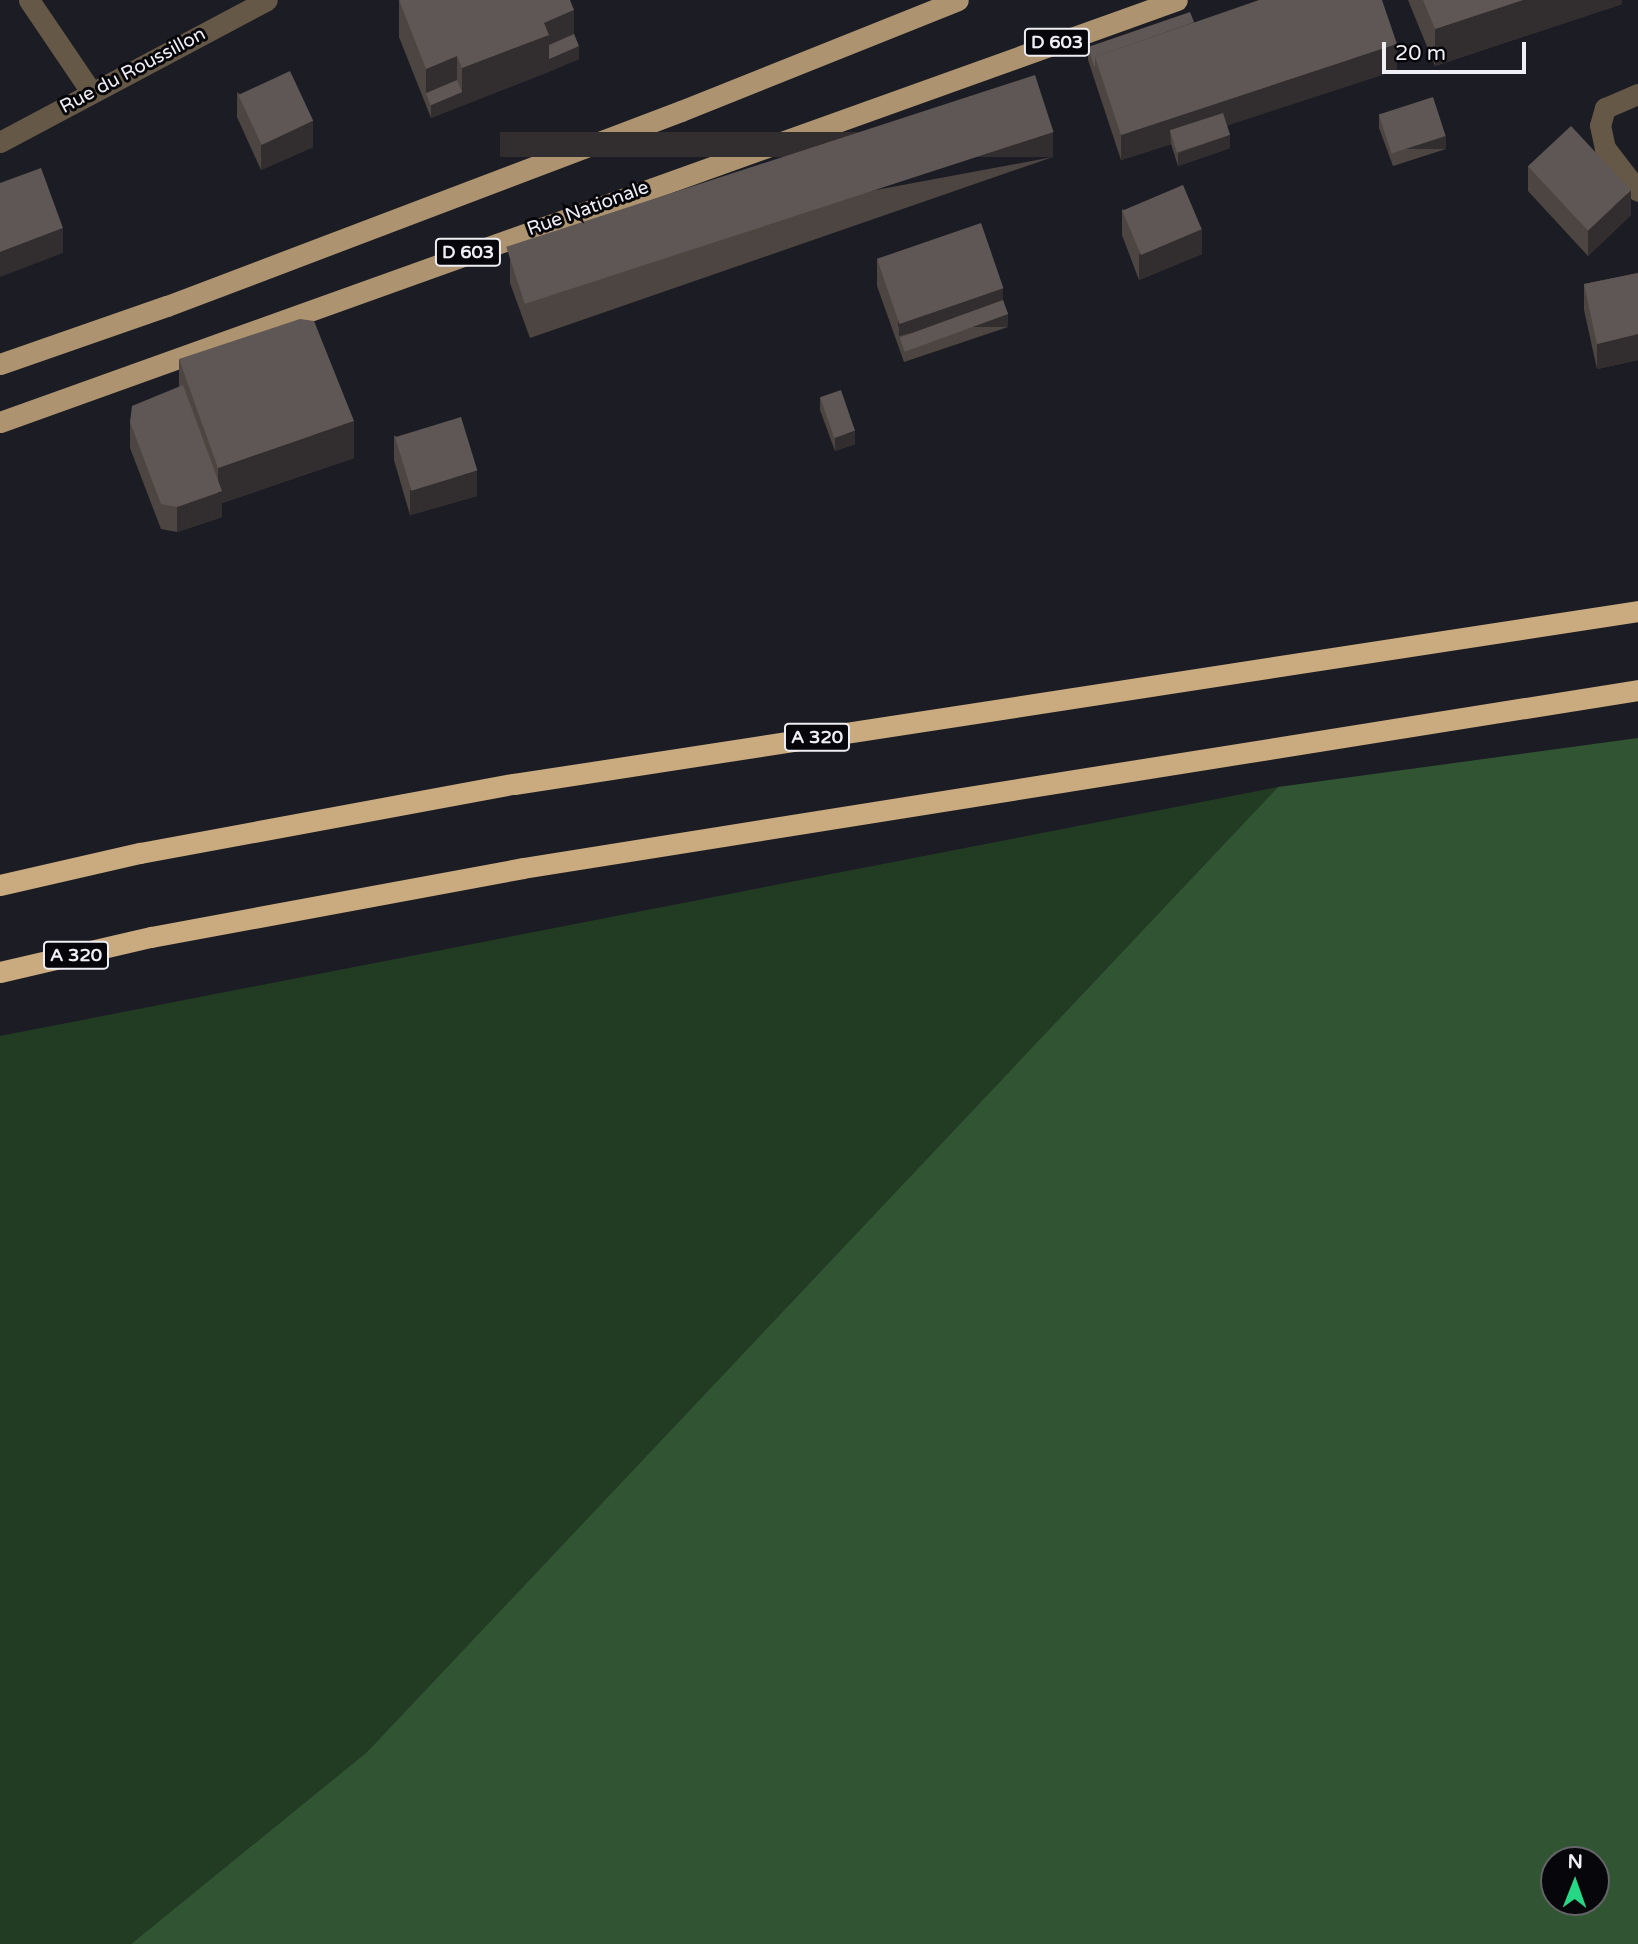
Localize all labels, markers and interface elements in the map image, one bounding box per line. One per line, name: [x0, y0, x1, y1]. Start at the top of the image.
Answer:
street label: Rue du Roussillon: [56, 23, 210, 119]
road number: D 603: [1024, 28, 1090, 56]
scale bar: [1386, 28, 1530, 72]
text: 20 m: [1395, 41, 1446, 66]
street label: Rue Nationale: [524, 176, 652, 242]
road number: D 603: [435, 238, 501, 266]
road number: A 320: [784, 722, 850, 752]
road number: A 320: [43, 940, 109, 970]
north arrow: [1540, 1846, 1610, 1916]
text: N: [1568, 1851, 1583, 1873]

